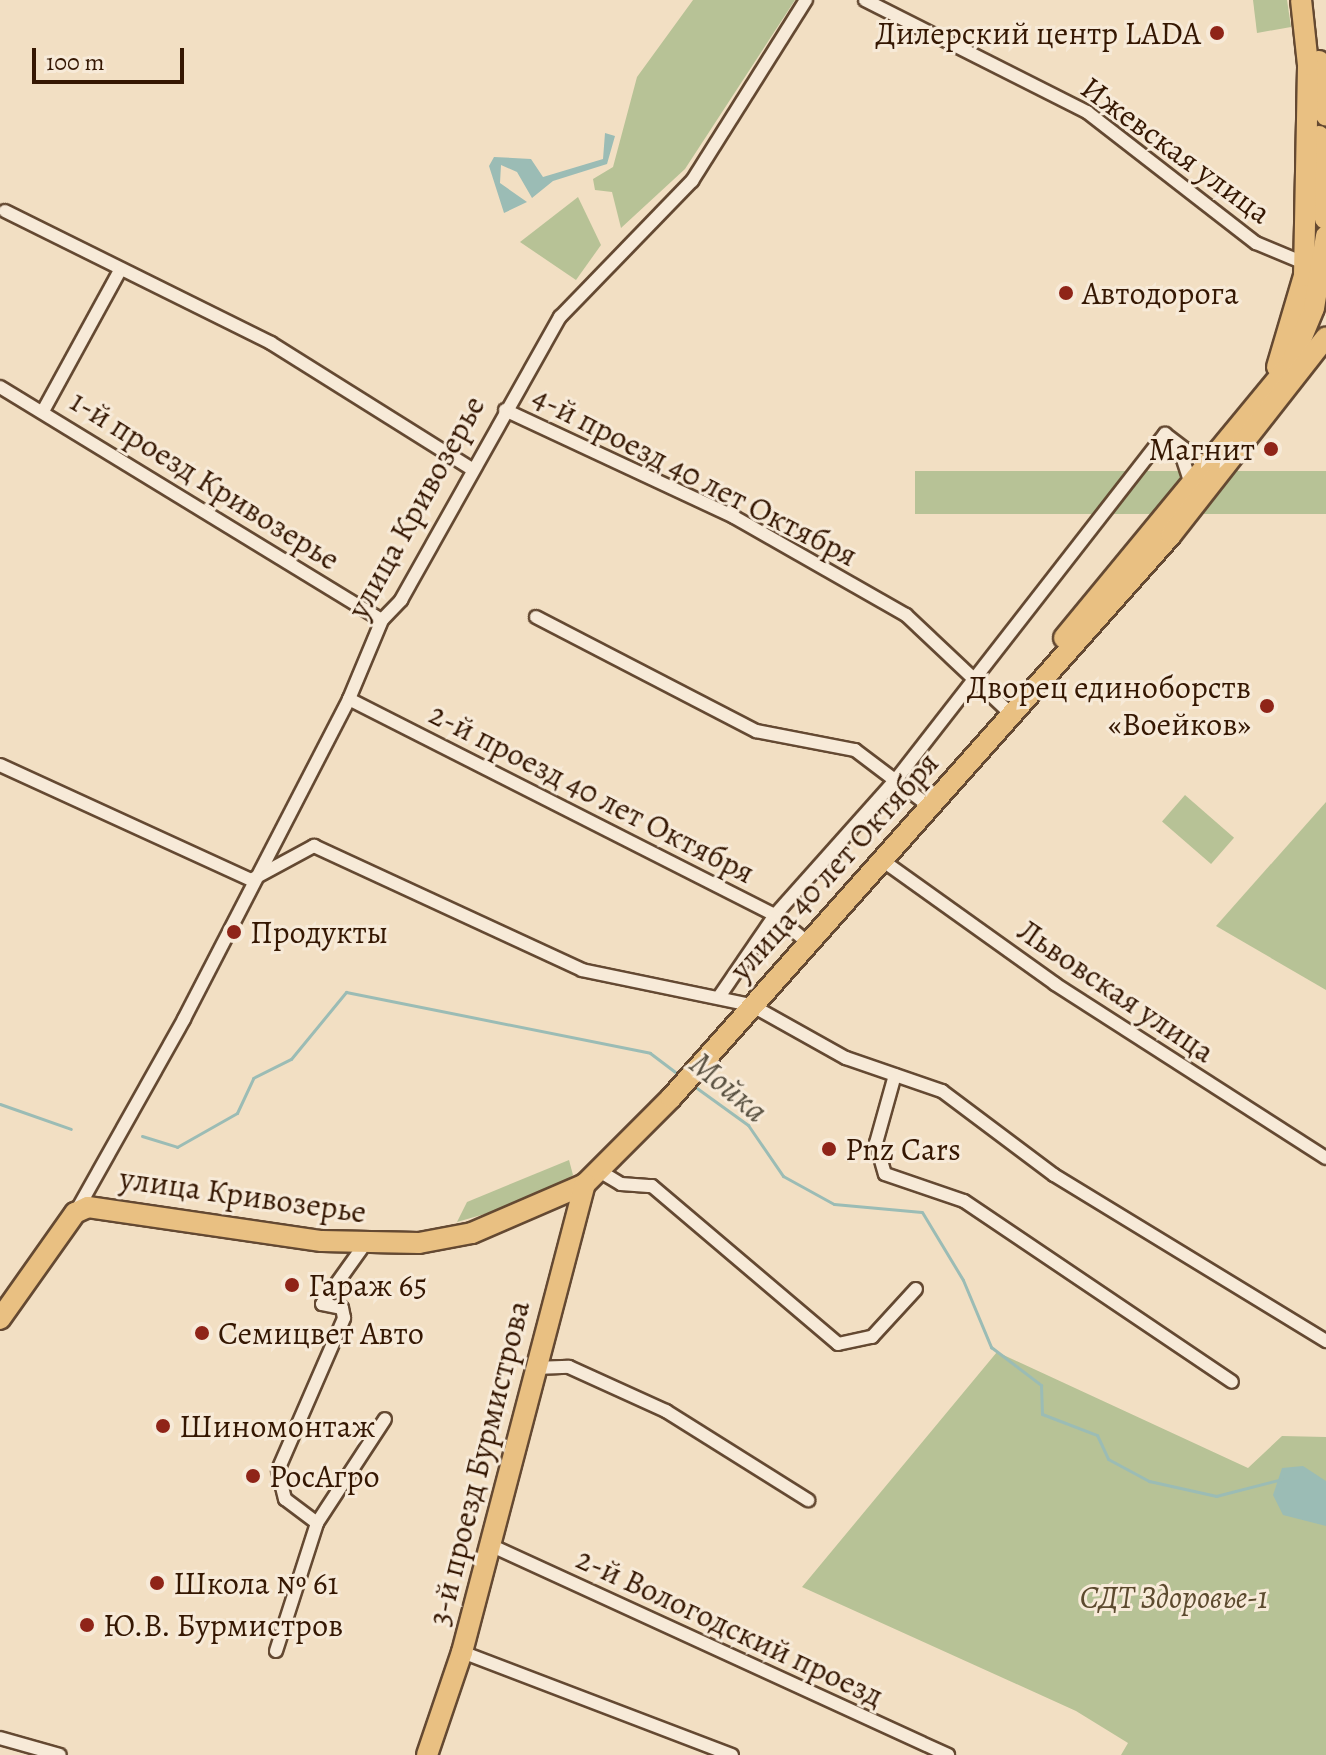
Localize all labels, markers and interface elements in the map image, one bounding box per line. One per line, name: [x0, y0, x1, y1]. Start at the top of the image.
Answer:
place label: Дилерский центр LADA: [875, 14, 1201, 52]
marker: Дилерский центр LADA: [1208, 24, 1226, 42]
scale bar: [36, 32, 188, 82]
text: 100 m: [46, 46, 105, 78]
street label: Ижевская улица: [1074, 68, 1278, 232]
place label: Автодорога: [1082, 274, 1239, 312]
marker: Автодорога: [1057, 284, 1075, 302]
street label: 4-й проезд 40 лет Октября: [526, 377, 864, 575]
street label: 1-й проезд Кривозерье: [63, 382, 347, 578]
street label: улица Кривозерье: [339, 389, 493, 625]
place label: Магнит: [1149, 430, 1255, 468]
marker: Магнит: [1262, 440, 1280, 458]
place label: Дворец единоборств «Воейков»: [967, 669, 1251, 744]
street label: 2-й проезд 40 лет Октября: [423, 694, 761, 892]
marker: Дворец единоборств «Воейков»: [1258, 697, 1276, 715]
street label: улица 40 лет Октября: [721, 744, 947, 988]
street label: Львовская улица: [1010, 911, 1222, 1071]
place label: Продукты: [250, 913, 388, 951]
marker: Продукты: [225, 923, 243, 941]
water label: Мойка: [682, 1043, 776, 1131]
place label: Pnz Cars: [845, 1130, 961, 1168]
marker: Pnz Cars: [820, 1140, 838, 1158]
street label: улица Кривозерье: [117, 1159, 369, 1231]
place label: Гараж 65: [308, 1266, 427, 1304]
marker: Гараж 65: [283, 1276, 301, 1294]
street label: 3-й проезд Бурмистрова: [420, 1296, 538, 1630]
place label: Семицвет Авто: [218, 1314, 424, 1352]
marker: Семицвет Авто: [193, 1324, 211, 1342]
place label: Шиномонтаж: [179, 1407, 376, 1445]
marker: Шиномонтаж: [154, 1417, 172, 1435]
place label: РосАгро: [269, 1457, 380, 1495]
marker: РосАгро: [244, 1467, 262, 1485]
street label: 2-й Вологодский проезд: [570, 1539, 890, 1715]
place label: Школа № 61: [173, 1564, 338, 1602]
marker: Школа № 61: [148, 1574, 166, 1592]
park label: СДТ Здоровье-1: [1080, 1578, 1268, 1616]
place label: Ю.В. Бурмистров: [103, 1606, 344, 1644]
marker: Ю.В. Бурмистров: [78, 1616, 96, 1634]

